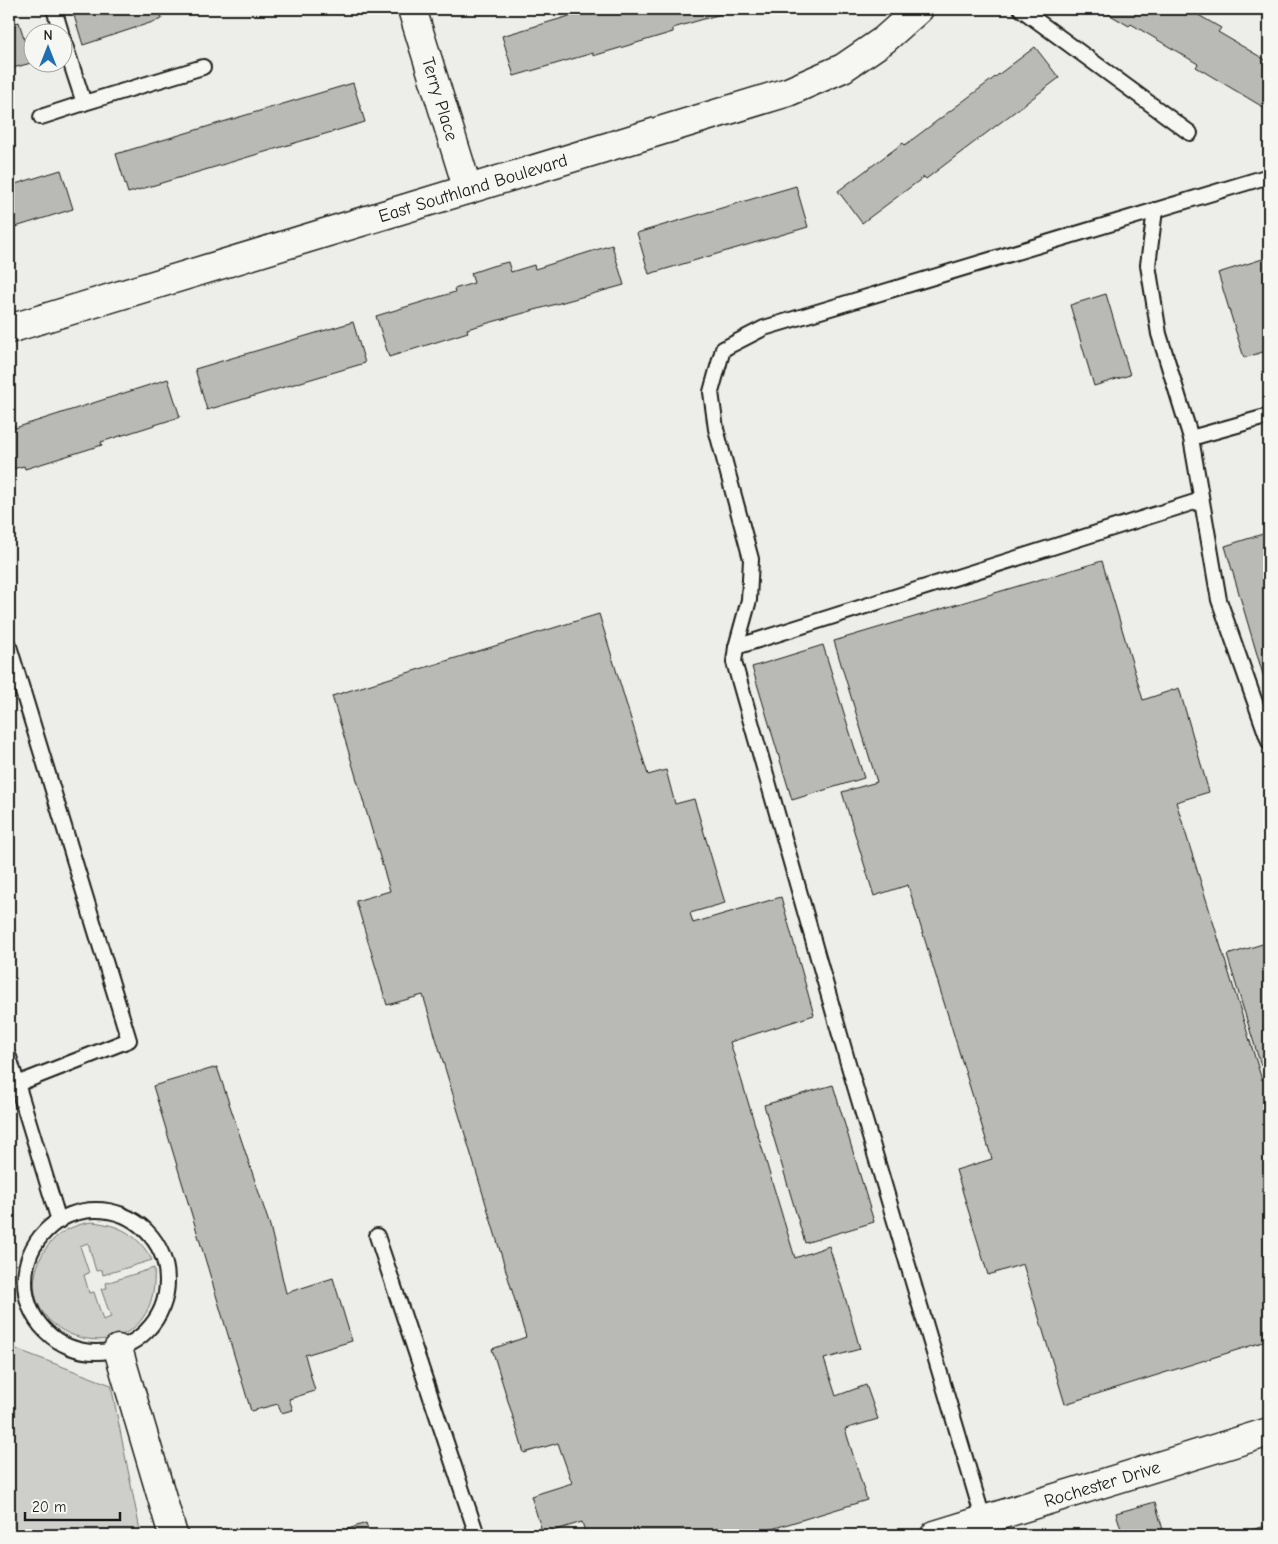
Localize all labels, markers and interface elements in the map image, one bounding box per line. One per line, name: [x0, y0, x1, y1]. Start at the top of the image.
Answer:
north arrow: [22, 22, 72, 72]
text: N: [43, 27, 53, 44]
street label: Terry Place: [417, 55, 462, 143]
street label: East Southland Boulevard: [376, 150, 570, 227]
street label: Rochester Drive: [1042, 1457, 1163, 1512]
scale bar: [25, 1489, 120, 1521]
text: 20 m: [32, 1498, 66, 1516]

